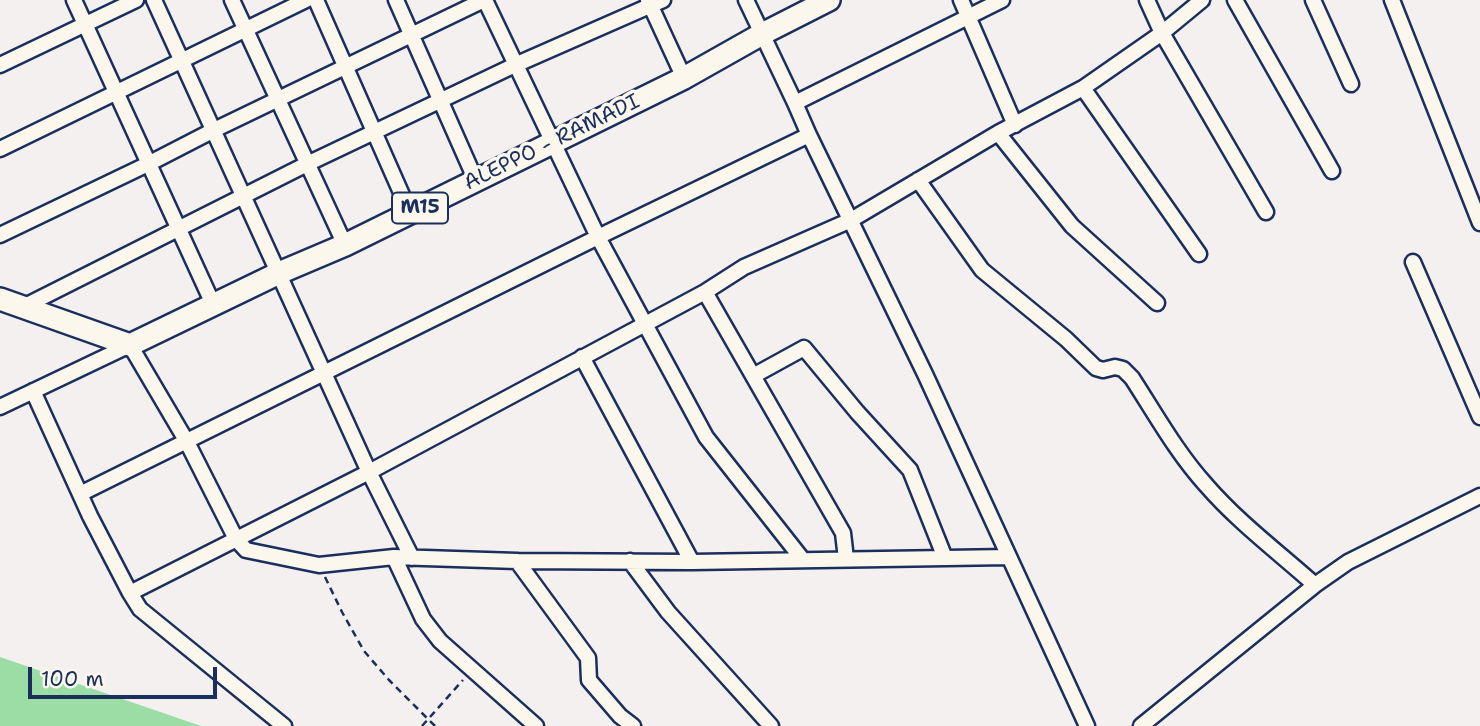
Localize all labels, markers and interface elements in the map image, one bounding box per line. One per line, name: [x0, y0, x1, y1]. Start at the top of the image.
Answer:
street label: ALEPPO - RAMADI: [460, 90, 644, 196]
road number: M15: [392, 192, 448, 224]
scale bar: [32, 652, 220, 696]
text: 100 m: [41, 665, 104, 693]

